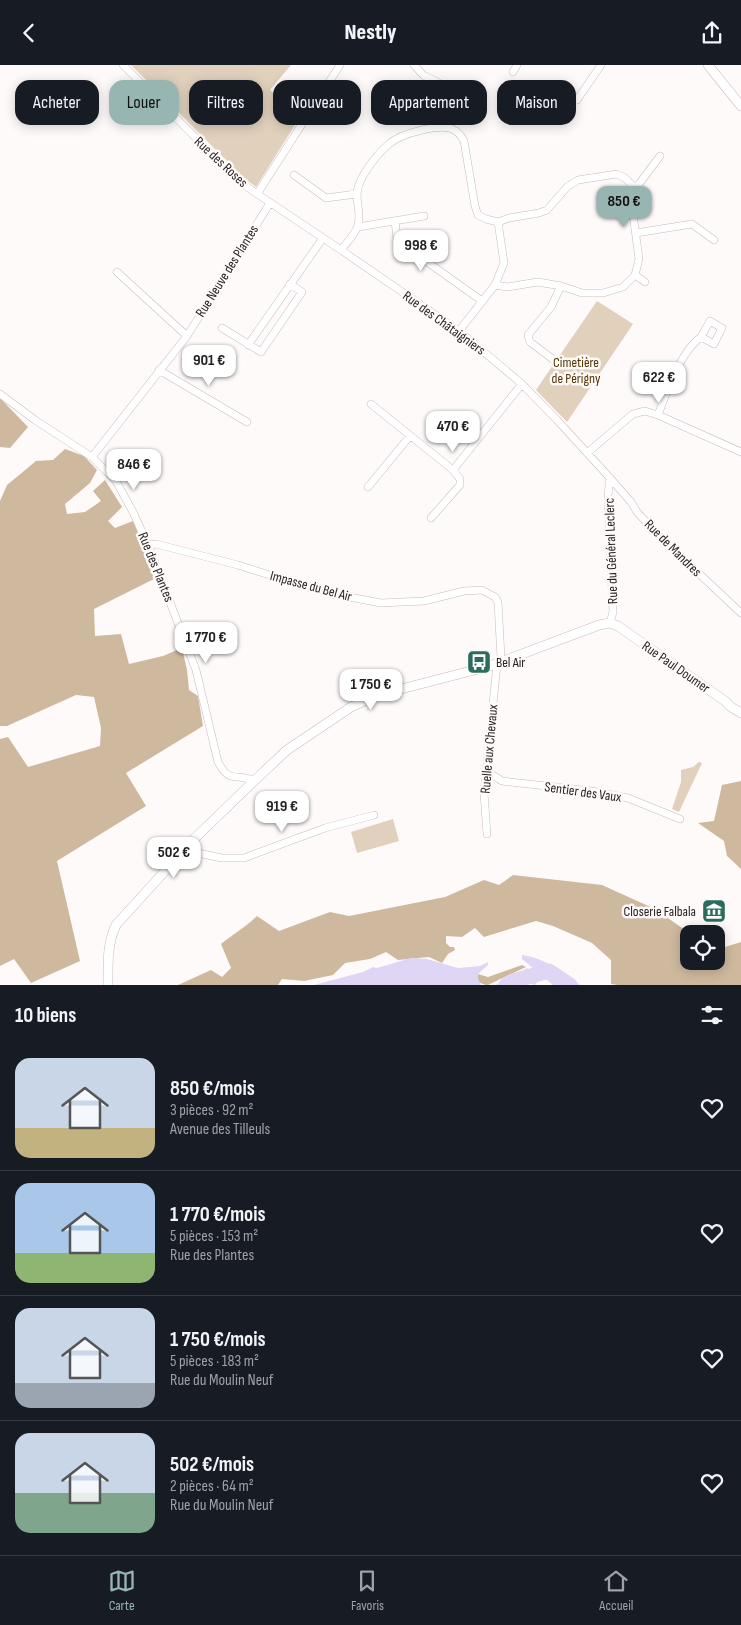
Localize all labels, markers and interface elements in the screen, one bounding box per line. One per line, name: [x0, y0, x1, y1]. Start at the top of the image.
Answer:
icon: back: [15, 19, 43, 47]
text: Nestly: [345, 19, 396, 46]
icon: share: [698, 19, 726, 47]
chip: Acheter: [15, 80, 99, 125]
chip: Louer: [109, 80, 179, 125]
chip: Filtres: [189, 80, 263, 125]
chip: Nouveau: [273, 80, 361, 125]
chip: Appartement: [371, 80, 487, 125]
chip: Maison: [497, 80, 576, 125]
street label: Rue des Roses: [191, 133, 251, 191]
pin: 850 €: [589, 185, 659, 228]
text: 850 €: [608, 192, 640, 211]
street label: Rue Neuve des Plantes: [192, 222, 262, 320]
pin: 998 €: [386, 229, 456, 272]
text: 998 €: [404, 236, 438, 255]
street label: Rue des Châtaigniers: [399, 287, 489, 359]
pin: 901 €: [174, 345, 244, 387]
text: 901 €: [193, 351, 225, 370]
park label: Cimetière de Périgny: [552, 354, 601, 387]
pin: 622 €: [624, 361, 694, 404]
text: 622 €: [643, 368, 675, 387]
pin: 470 €: [418, 411, 488, 453]
text: 470 €: [437, 417, 469, 436]
pin: 846 €: [99, 449, 169, 491]
text: 846 €: [117, 455, 151, 474]
street label: Rue du Général Leclerc: [601, 498, 621, 604]
street label: Rue de Mandres: [641, 516, 705, 580]
street label: Rue des Plantes: [134, 530, 178, 604]
street label: Impasse du Bel Air: [268, 567, 354, 605]
pin: 1 770 €: [160, 621, 252, 664]
text: 1 770 €: [185, 628, 227, 647]
street label: Rue Paul Doumer: [639, 637, 713, 697]
bus stop icon: Bel Air: [466, 649, 492, 675]
place label: Bel Air: [496, 654, 525, 671]
pin: 1 750 €: [325, 669, 417, 711]
text: 1 750 €: [350, 675, 392, 694]
street label: Ruelle aux Chevaux: [477, 703, 501, 794]
street label: Sentier des Vaux: [543, 778, 623, 806]
pin: 919 €: [247, 791, 317, 833]
text: 919 €: [266, 797, 298, 816]
pin: 502 €: [139, 837, 209, 879]
text: 502 €: [158, 843, 190, 862]
museum icon: Closerie Falbala: [701, 898, 727, 924]
place label: Closerie Falbala: [623, 903, 696, 920]
map controls: [680, 925, 725, 970]
button: locate: [680, 925, 725, 970]
icon: filters: [698, 1001, 726, 1029]
text: 10 biens: [15, 1003, 76, 1028]
text: 850 €/mois: [170, 1076, 255, 1101]
icon: home: [55, 1078, 115, 1138]
icon: heart: [698, 1094, 726, 1122]
text: 3 pièces · 92 m²: [170, 1101, 254, 1120]
text: Avenue des Tilleuls: [170, 1120, 270, 1139]
text: 1 770 €/mois: [170, 1202, 266, 1227]
icon: home: [55, 1203, 115, 1263]
icon: heart: [698, 1219, 726, 1247]
text: 5 pièces · 153 m²: [170, 1227, 258, 1246]
text: Rue des Plantes: [170, 1246, 254, 1265]
text: 1 750 €/mois: [170, 1327, 266, 1352]
icon: home: [55, 1328, 115, 1388]
icon: heart: [698, 1344, 726, 1372]
text: 5 pièces · 183 m²: [170, 1352, 259, 1371]
text: Rue du Moulin Neuf: [170, 1371, 273, 1390]
text: 502 €/mois: [170, 1452, 254, 1477]
icon: home: [55, 1453, 115, 1513]
icon: heart: [698, 1469, 726, 1497]
text: 2 pièces · 64 m²: [170, 1477, 254, 1496]
text: Rue du Moulin Neuf: [170, 1496, 273, 1515]
tab: Carte: [108, 1567, 136, 1614]
tab: Favoris: [351, 1567, 384, 1614]
tab: Accueil: [599, 1567, 633, 1614]

